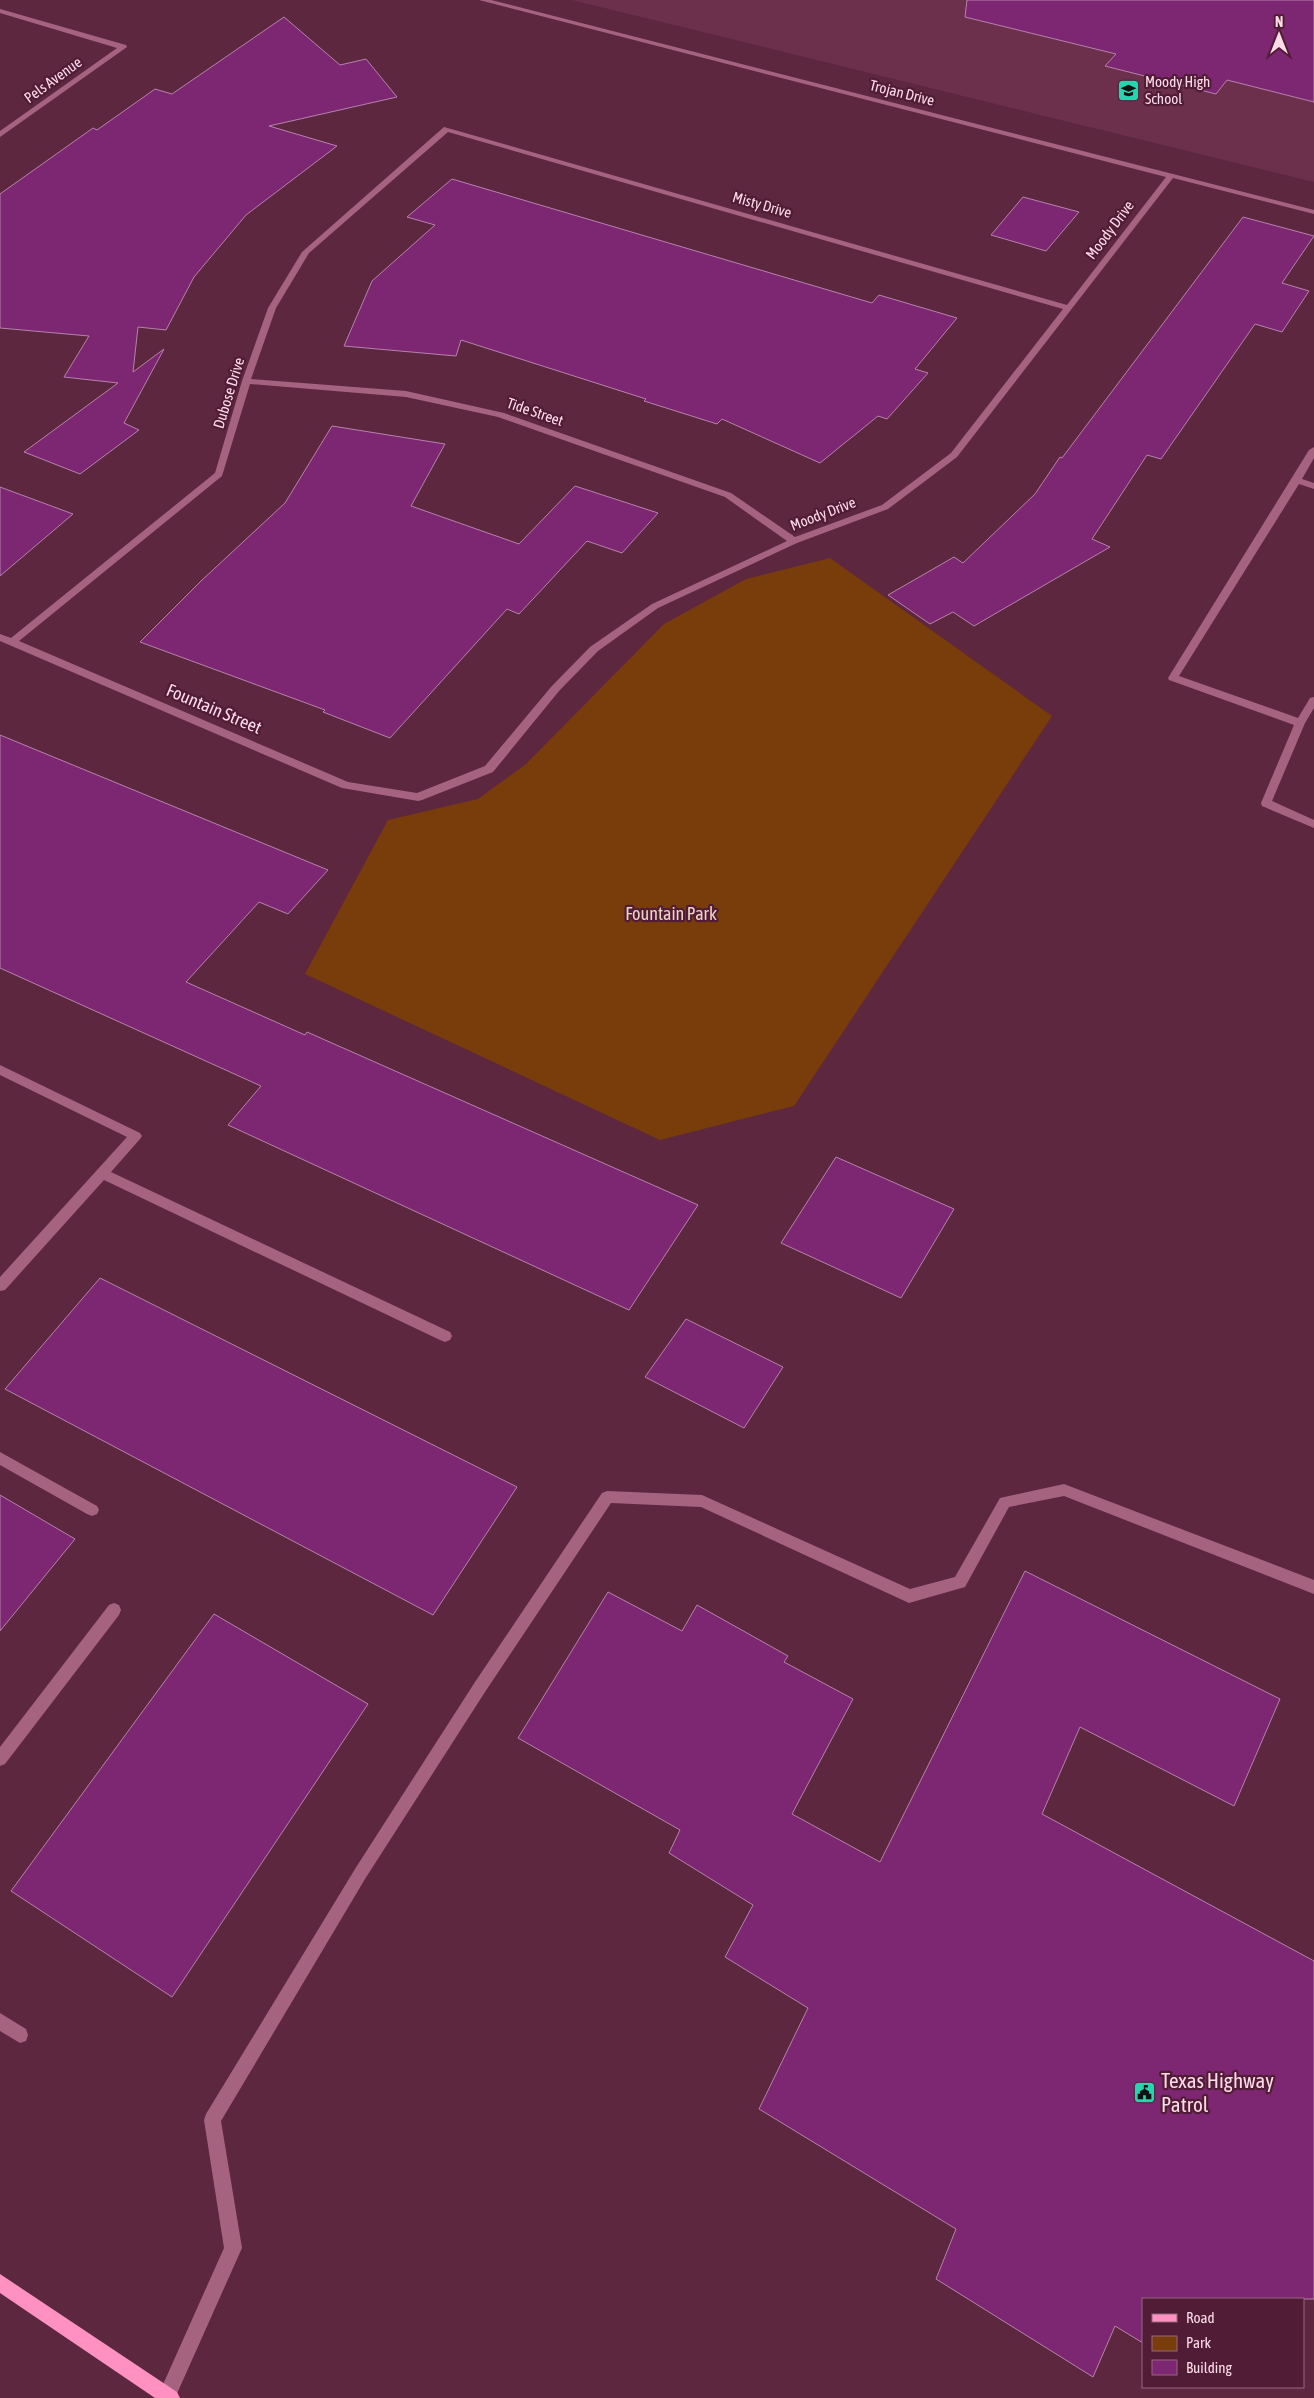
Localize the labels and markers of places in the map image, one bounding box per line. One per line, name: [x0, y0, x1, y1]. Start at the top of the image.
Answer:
place label: Moody High School: [1145, 73, 1210, 107]
school or university icon: Moody High School: [1117, 79, 1141, 103]
place label: Texas Highway Patrol: [1161, 2068, 1274, 2116]
public building icon: Texas Highway Patrol: [1133, 2081, 1157, 2105]

